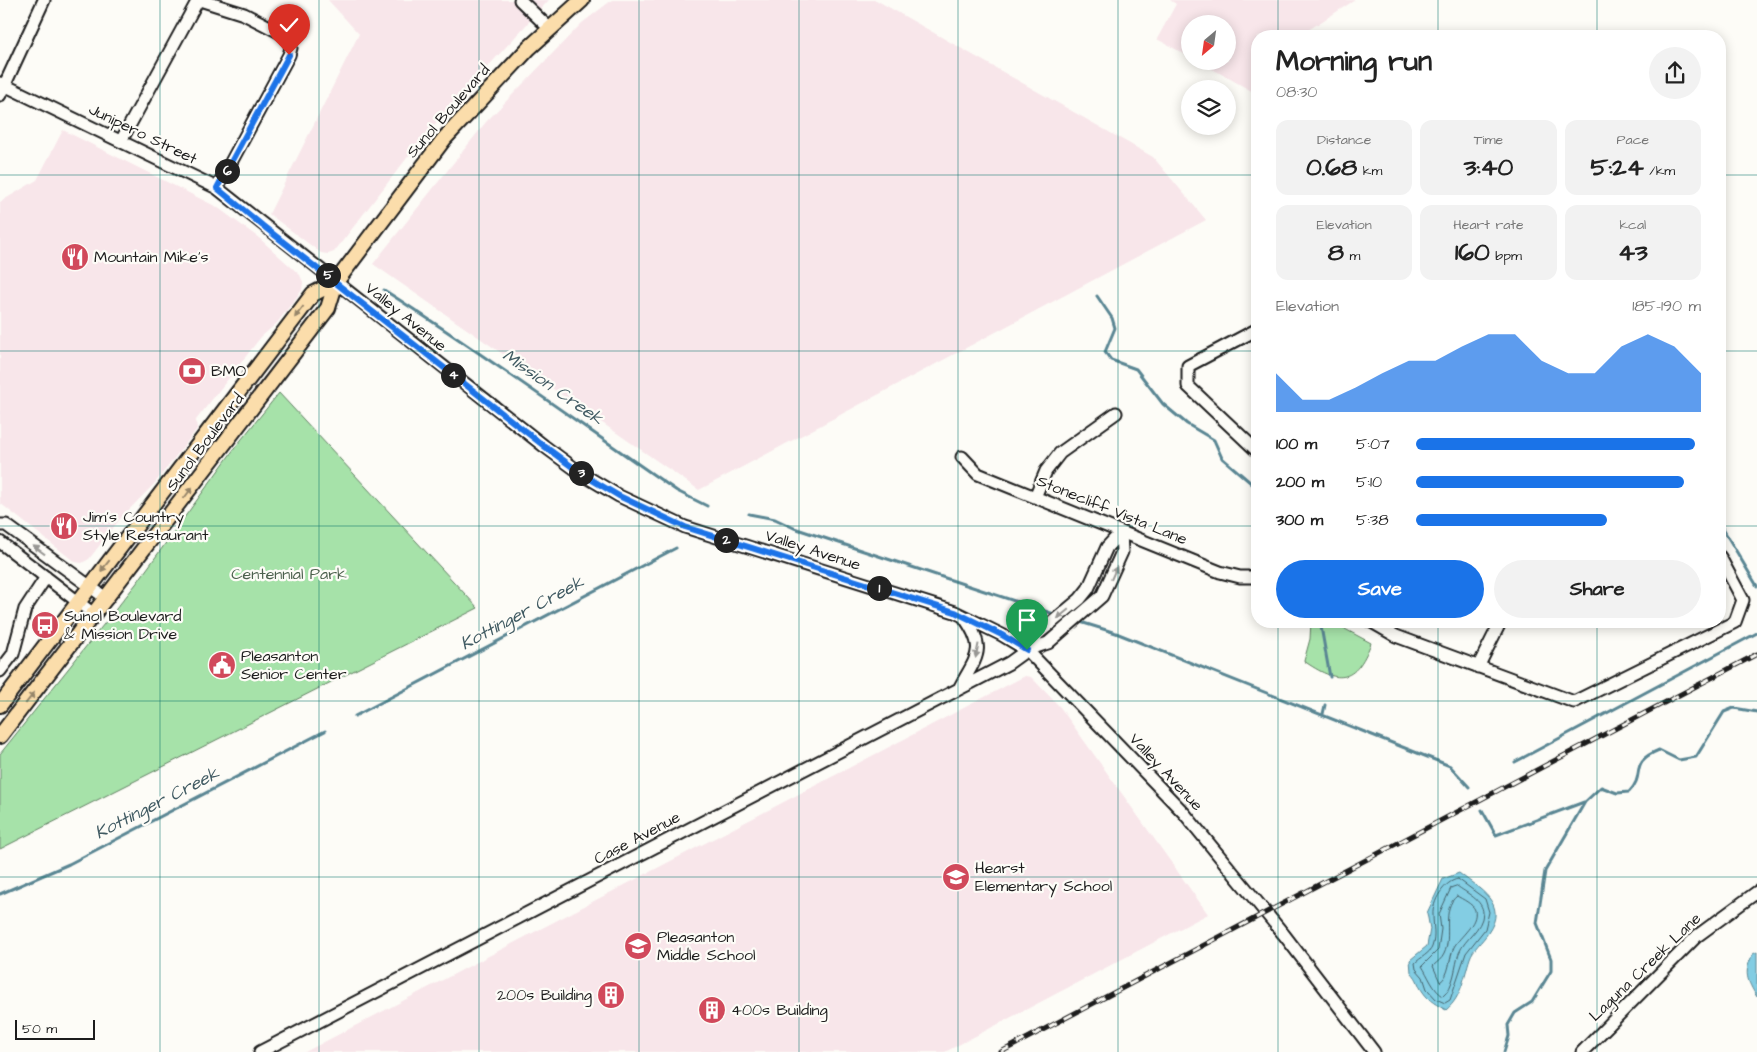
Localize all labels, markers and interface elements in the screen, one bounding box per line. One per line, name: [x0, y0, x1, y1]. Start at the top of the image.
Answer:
pin: [268, 4, 310, 55]
icon: check: [275, 11, 303, 39]
north arrow: [1181, 15, 1236, 70]
map controls: [1181, 15, 1236, 135]
text: Morning run: [1276, 42, 1432, 81]
button: share: [1649, 47, 1701, 99]
street label: Sunol Boulevard: [401, 59, 495, 163]
button: layers: [1181, 80, 1236, 135]
text: 08:30: [1276, 81, 1317, 103]
street label: Junipero Street: [85, 98, 201, 170]
text: Distance: [1317, 130, 1371, 150]
text: Time: [1474, 130, 1503, 150]
text: Pace: [1617, 130, 1649, 150]
text: 0.68: [1306, 150, 1357, 185]
text: 3:40: [1464, 150, 1513, 185]
text: 5:24: [1590, 150, 1644, 185]
pin: 6: [214, 158, 240, 184]
text: 6: [223, 161, 232, 181]
text: km: [1357, 161, 1382, 181]
text: /km: [1644, 161, 1675, 181]
text: Elevation: [1317, 215, 1372, 235]
text: Heart rate: [1453, 215, 1524, 235]
text: kcal: [1619, 215, 1646, 235]
text: 8: [1328, 235, 1344, 270]
text: 160: [1455, 235, 1490, 270]
text: 43: [1618, 235, 1648, 270]
restaurant icon: Mountain Mike's: [60, 242, 90, 272]
place label: Mountain Mike's: [94, 246, 209, 268]
text: m: [1344, 246, 1361, 266]
text: bpm: [1490, 246, 1522, 266]
pin: 5: [316, 262, 340, 288]
text: 5: [324, 265, 333, 285]
street label: Valley Avenue: [360, 277, 452, 358]
text: Elevation: [1276, 295, 1339, 317]
text: 185–190 m: [1632, 295, 1701, 317]
one-way arrow: [294, 305, 304, 319]
water label: Mission Creek: [498, 343, 609, 432]
bank icon: BMO: [177, 356, 207, 386]
place label: BMO: [211, 360, 247, 382]
pin: 4: [440, 362, 466, 388]
text: 4: [449, 365, 458, 385]
street label: Sunol Boulevard: [161, 388, 249, 496]
text: 100 m: [1276, 433, 1317, 455]
text: 5:07: [1356, 433, 1390, 455]
pin: 3: [568, 460, 594, 486]
text: 3: [578, 463, 585, 483]
street label: Stonecliff Vista Lane: [1034, 470, 1191, 550]
text: 200 m: [1276, 471, 1324, 493]
text: 5:10: [1356, 471, 1382, 493]
one-way arrow: [183, 486, 193, 500]
place label: Jim's Country Style Restaurant: [83, 506, 209, 547]
text: 300 m: [1276, 509, 1323, 531]
text: 5:38: [1356, 509, 1389, 531]
restaurant icon: Jim's Country Style Restaurant: [49, 511, 79, 541]
street label: Valley Avenue: [762, 524, 864, 577]
pin: 2: [714, 528, 738, 552]
text: 2: [722, 530, 731, 550]
one-way arrow: [33, 544, 46, 555]
one-way arrow: [99, 560, 110, 573]
button: Save: [1276, 560, 1484, 618]
button: Share: [1494, 560, 1701, 618]
park label: Centennial Park: [231, 563, 347, 585]
one-way arrow: [1110, 566, 1118, 580]
water label: Kottinger Creek: [456, 569, 590, 657]
pin: 1: [866, 576, 892, 600]
text: 1: [879, 578, 880, 598]
pin: [1006, 599, 1048, 650]
place label: Sunol Boulevard & Mission Drive: [64, 605, 181, 645]
icon: arrive: [1013, 606, 1041, 634]
one-way arrow: [1056, 608, 1069, 619]
bus stop icon: Sunol Boulevard & Mission Drive: [30, 610, 60, 640]
one-way arrow: [972, 644, 980, 660]
place label: Pleasanton Senior Center: [241, 645, 347, 685]
public building icon: Pleasanton Senior Center: [207, 650, 237, 680]
one-way arrow: [25, 691, 35, 705]
street label: Valley Avenue: [1123, 728, 1208, 817]
water label: Kottinger Creek: [90, 760, 225, 846]
street label: Case Avenue: [590, 806, 684, 870]
place label: Hearst Elementary School: [975, 857, 1112, 898]
school or university icon: Hearst Elementary School: [941, 862, 971, 892]
street label: Laguna Creek Lane: [1584, 908, 1707, 1027]
place label: Pleasanton Middle School: [657, 926, 755, 966]
school or university icon: Pleasanton Middle School: [623, 931, 653, 961]
building icon: 200s Building: [596, 980, 626, 1010]
place label: 200s Building: [497, 984, 592, 1007]
building icon: 400s Building: [697, 995, 727, 1025]
place label: 400s Building: [731, 999, 828, 1022]
scale bar: [15, 1017, 95, 1040]
text: 50 m: [22, 1019, 57, 1039]

